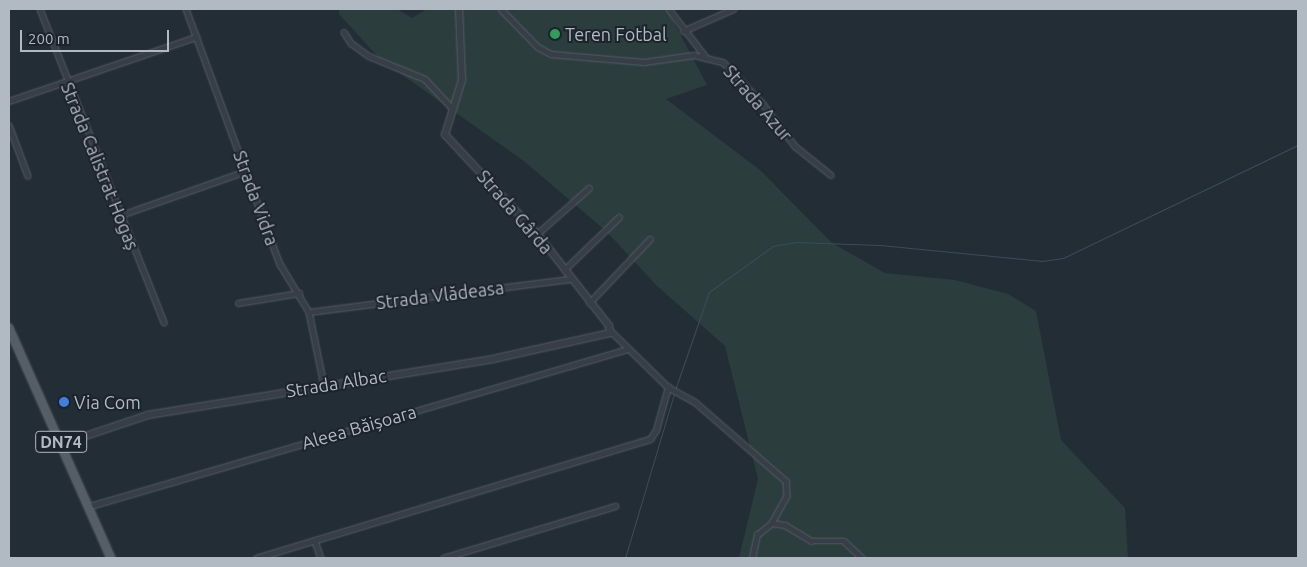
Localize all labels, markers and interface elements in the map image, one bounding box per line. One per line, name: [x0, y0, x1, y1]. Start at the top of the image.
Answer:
scale bar: [22, 20, 171, 52]
place label: Teren Fotbal: [565, 23, 667, 45]
marker: Teren Fotbal: [549, 28, 561, 40]
text: 200 m: [28, 30, 70, 47]
street label: Strada Azur: [719, 61, 797, 145]
street label: Strada Calistrat Hogaș: [57, 79, 143, 253]
street label: Strada Vidra: [229, 148, 283, 248]
street label: Strada Gârda: [473, 166, 557, 258]
street label: Strada Vlădeasa: [375, 276, 505, 314]
street label: Strada Albac: [284, 364, 388, 402]
place label: Via Com: [74, 391, 141, 413]
marker: Via Com: [58, 396, 70, 408]
street label: Aleea Băișoara: [299, 400, 419, 454]
road number: DN74: [35, 428, 87, 456]

